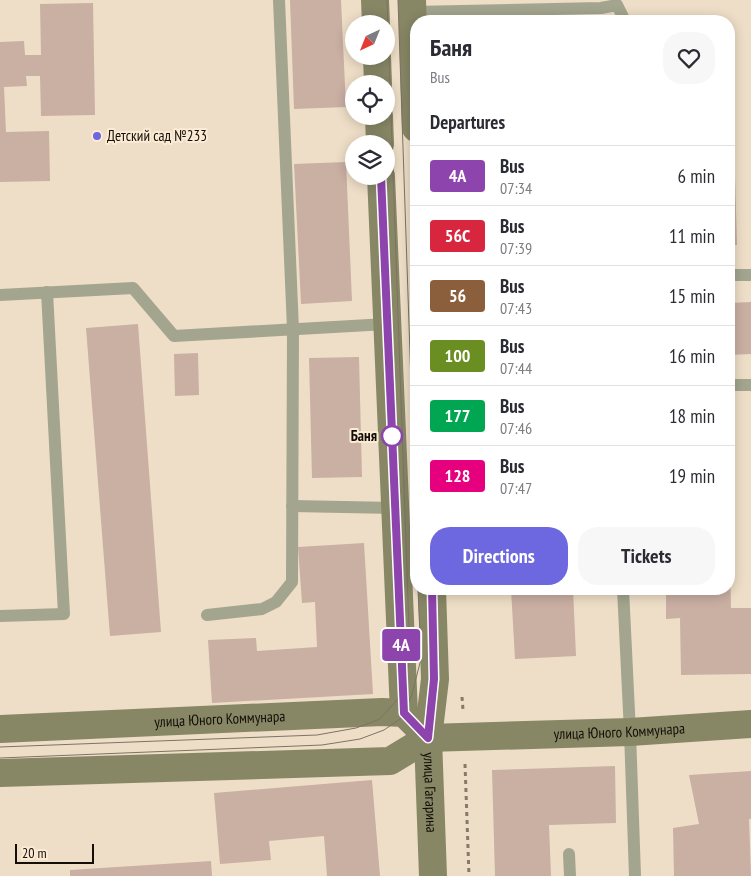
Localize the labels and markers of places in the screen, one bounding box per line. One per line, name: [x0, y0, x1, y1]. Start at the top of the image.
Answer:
place label: Детский сад №233: [107, 126, 207, 145]
marker: Детский сад №233: [91, 130, 103, 142]
marker: Баня: [381, 425, 403, 447]
place label: Баня: [351, 426, 377, 445]

